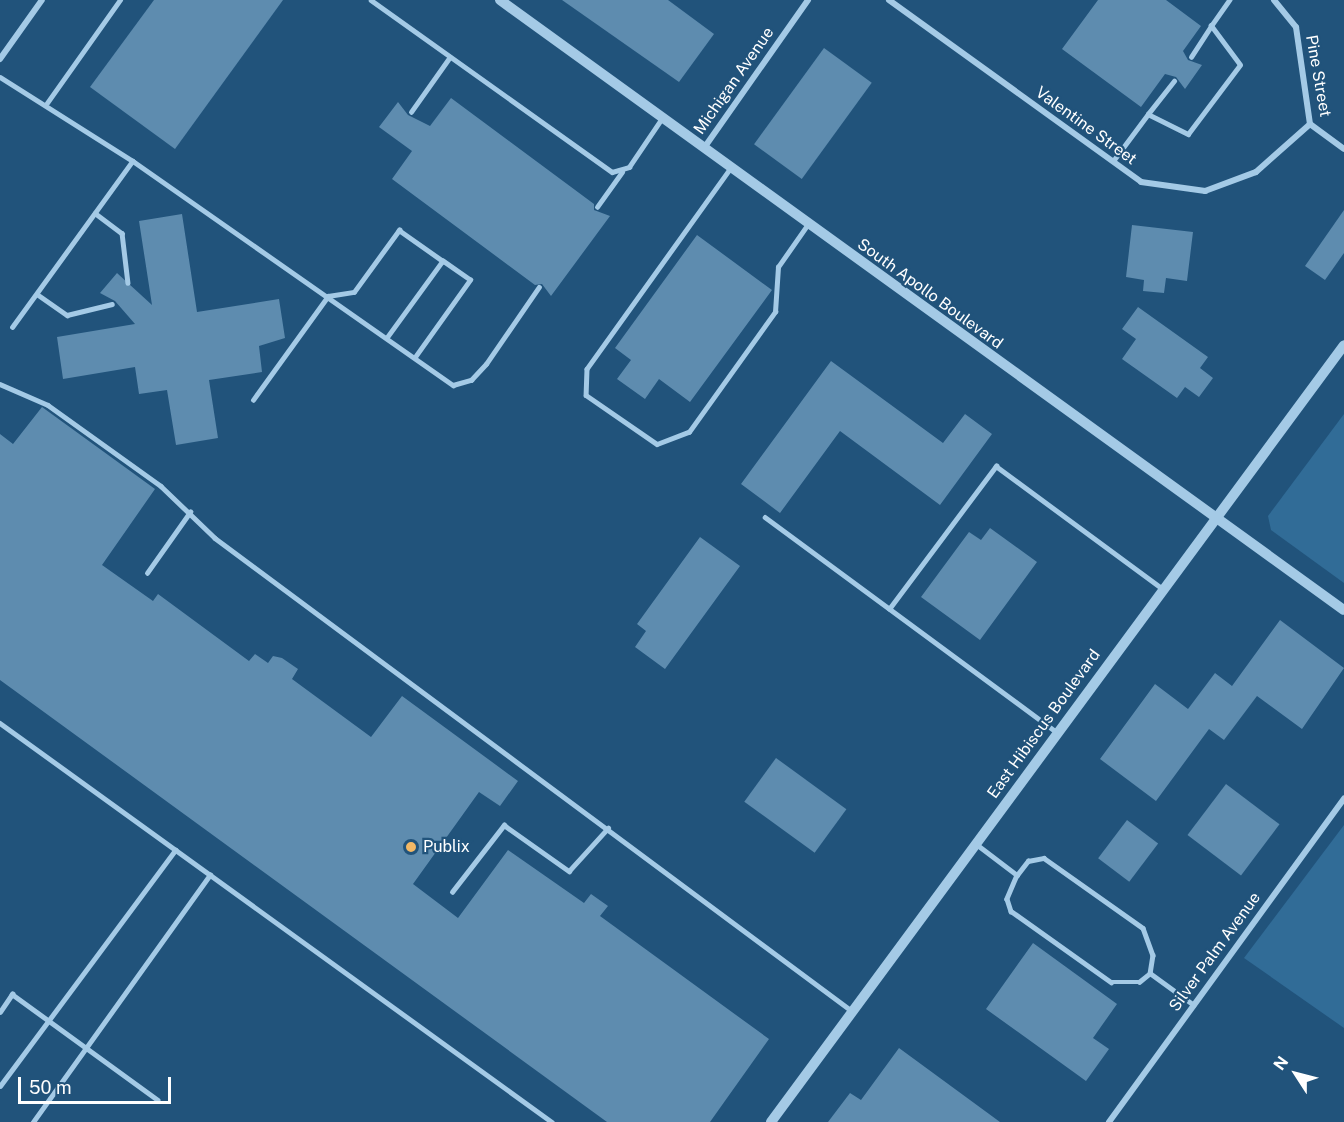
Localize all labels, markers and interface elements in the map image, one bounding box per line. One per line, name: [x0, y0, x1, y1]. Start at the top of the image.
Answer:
street label: Michigan Avenue: [690, 24, 778, 138]
street label: Pine Street: [1301, 33, 1335, 119]
street label: Valentine Street: [1032, 83, 1140, 169]
street label: South Apollo Boulevard: [853, 235, 1007, 353]
street label: East Hibiscus Boulevard: [984, 646, 1104, 802]
place label: Publix: [423, 837, 470, 857]
marker: Publix: [404, 840, 418, 854]
street label: Silver Palm Avenue: [1165, 889, 1265, 1015]
north arrow: [1266, 1044, 1326, 1104]
text: N: [1270, 1052, 1292, 1074]
scale bar: [21, 1065, 174, 1103]
text: 50 m: [29, 1077, 72, 1098]

